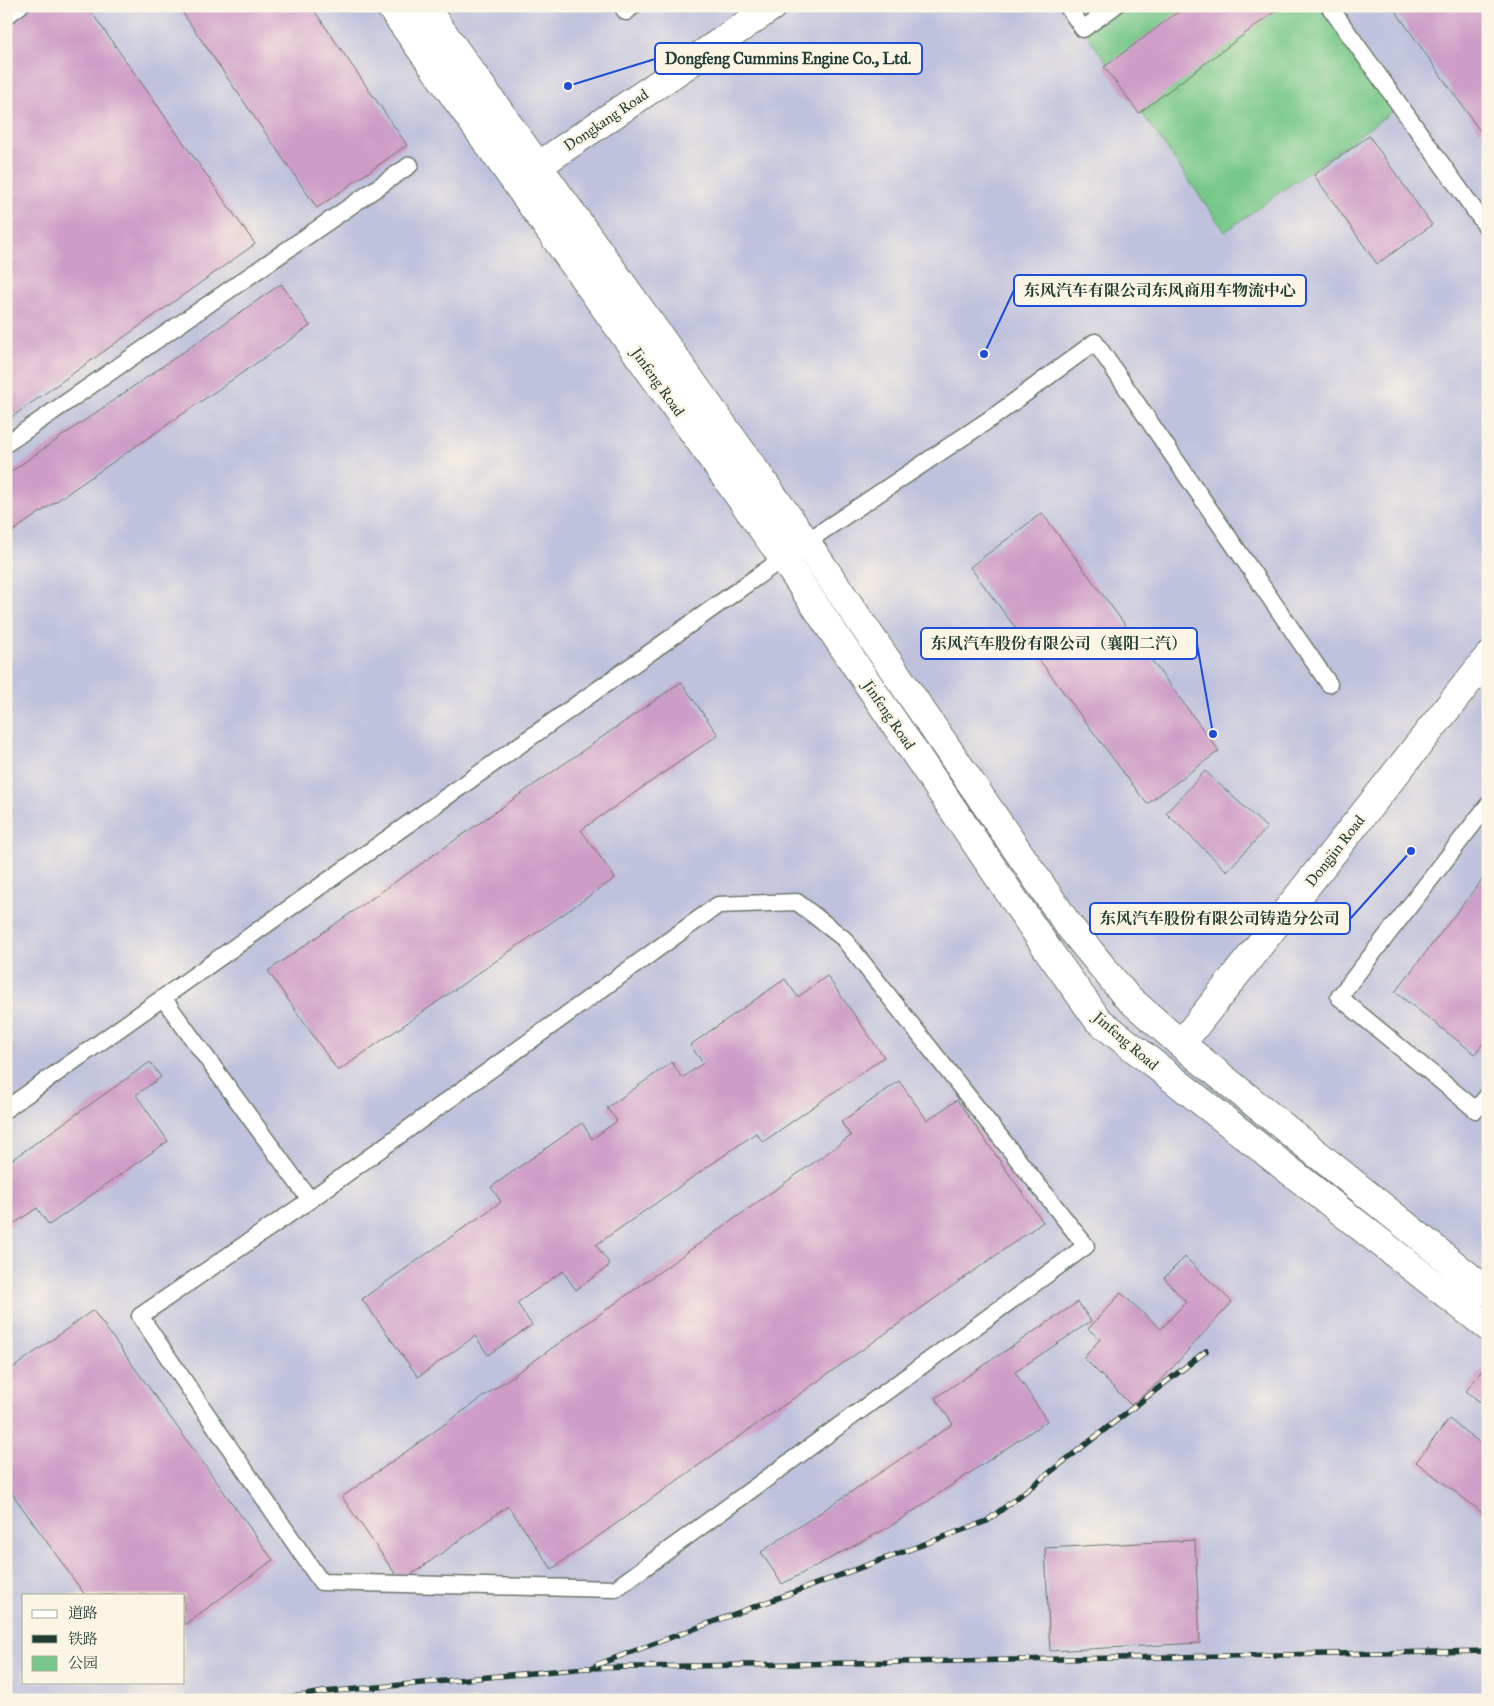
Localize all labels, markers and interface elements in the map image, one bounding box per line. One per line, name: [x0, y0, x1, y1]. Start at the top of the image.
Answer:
callout: Dongfeng Cummins Engine Co., Ltd.: [655, 43, 922, 74]
text: Dongfeng Cummins Engine Co., Ltd.: [665, 49, 911, 69]
street label: Dongkang Road: [560, 85, 652, 155]
callout: 东风汽车有限公司东风商用车物流中心: [1014, 275, 1306, 306]
text: 东风汽车有限公司东风商用车物流中心: [1024, 281, 1296, 300]
street label: Jinfeng Road: [626, 343, 689, 421]
callout: 东风汽车股份有限公司（襄阳二汽）: [921, 628, 1197, 659]
text: 东风汽车股份有限公司（襄阳二汽）: [931, 634, 1187, 653]
street label: Jinfeng Road: [857, 675, 919, 754]
street label: Dongjin Road: [1302, 811, 1369, 890]
callout: 东风汽车股份有限公司铸造分公司: [1090, 903, 1350, 934]
text: 东风汽车股份有限公司铸造分公司: [1100, 909, 1340, 928]
street label: Jinfeng Road: [1088, 1007, 1162, 1075]
legend: [22, 1594, 185, 1684]
text: 道路: [68, 1604, 98, 1622]
text: 铁路: [68, 1630, 98, 1648]
text: 公园: [68, 1654, 98, 1672]

